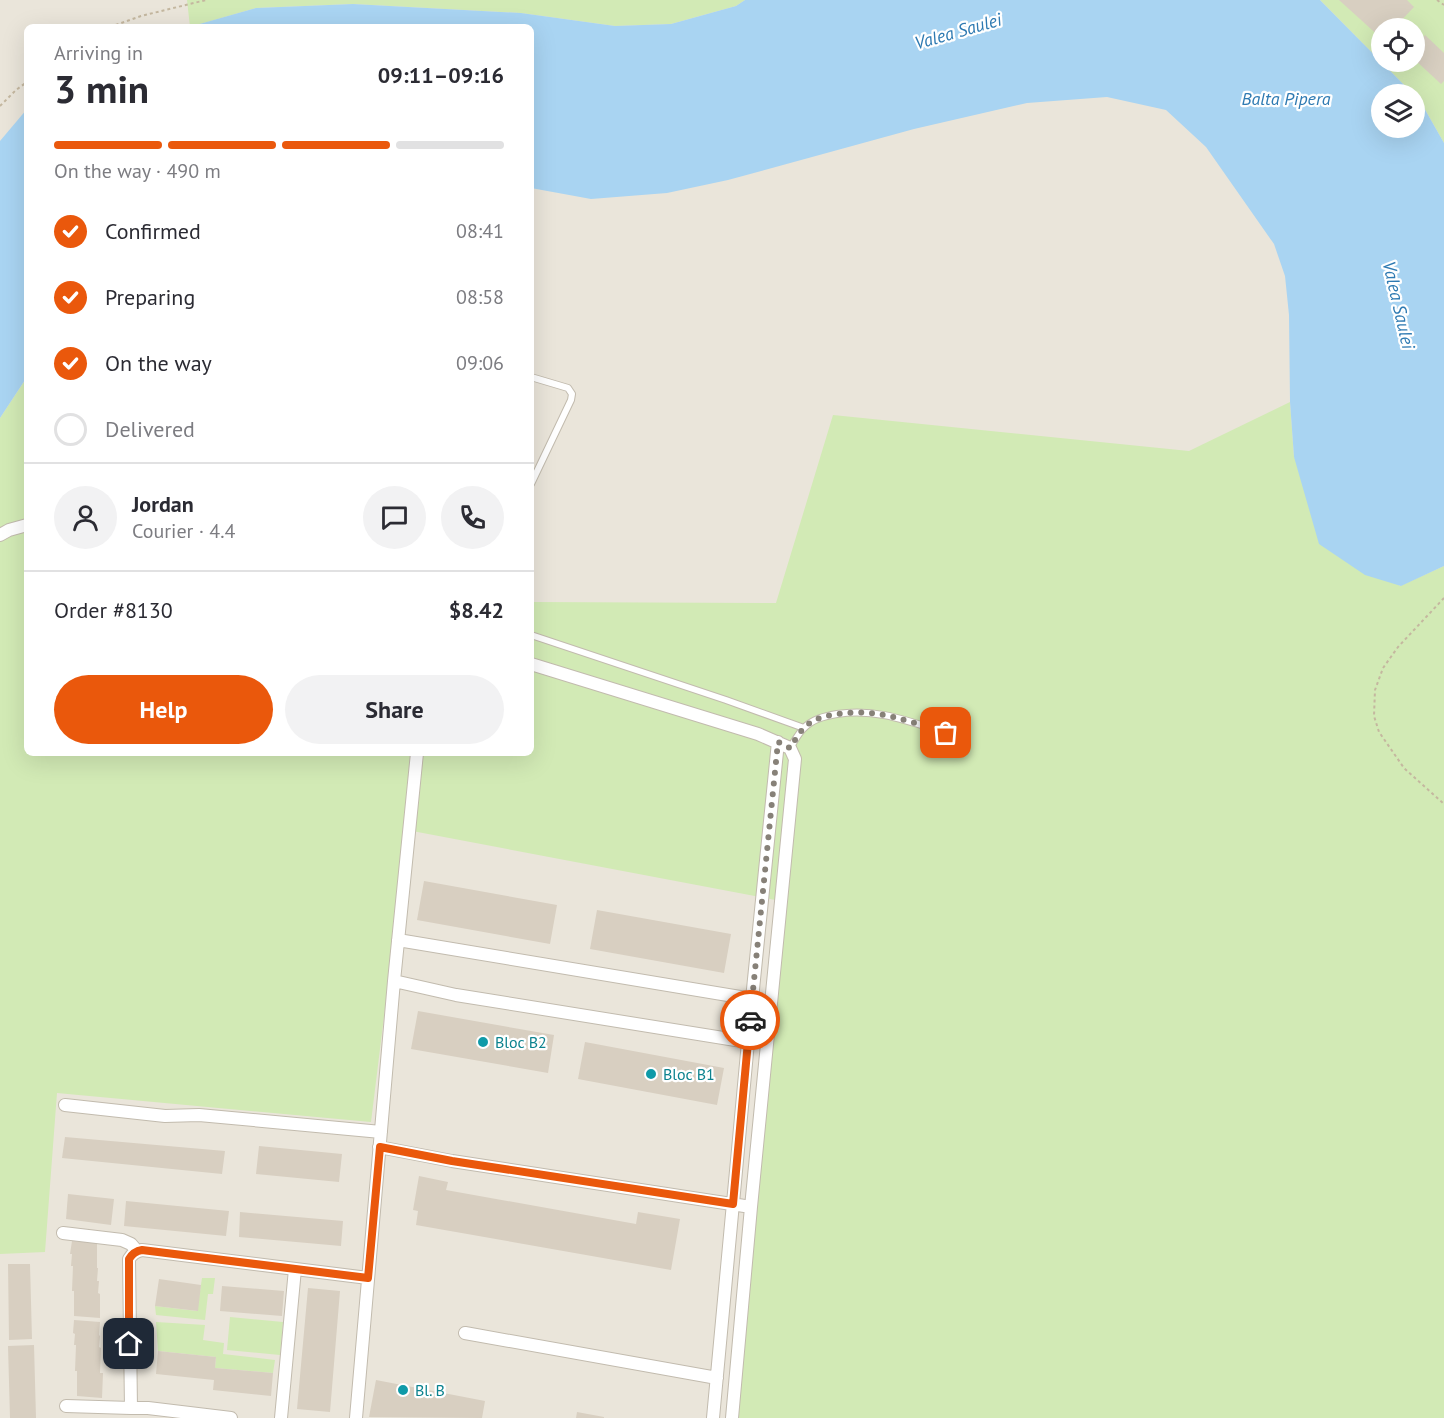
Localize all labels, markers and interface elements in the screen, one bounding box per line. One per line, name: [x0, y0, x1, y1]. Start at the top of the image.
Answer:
water label: Valea Saulei: [912, 7, 1005, 54]
map controls: [1371, 18, 1425, 138]
button: locate: [1371, 18, 1425, 72]
text: Arriving in: [54, 40, 143, 66]
text: 09:11–09:16: [378, 61, 504, 89]
text: 3 min: [54, 63, 149, 114]
button: layers: [1371, 84, 1425, 138]
water label: Balta Pipera: [1241, 87, 1331, 110]
text: On the way · 490 m: [54, 158, 221, 184]
icon: check: [54, 215, 87, 248]
text: Confirmed: [105, 217, 201, 245]
text: 08:41: [456, 218, 504, 244]
water label: Valea Saulei: [1378, 259, 1421, 353]
icon: check: [54, 281, 87, 314]
text: Preparing: [105, 283, 195, 311]
text: 08:58: [456, 284, 504, 310]
icon: check: [54, 347, 87, 380]
text: On the way: [105, 349, 212, 377]
text: 09:06: [456, 350, 504, 376]
text: Delivered: [105, 415, 195, 443]
button: person: [54, 486, 117, 549]
button: chat: [363, 486, 426, 549]
button: phone: [441, 486, 504, 549]
text: Jordan: [132, 490, 194, 518]
text: Courier · 4.4: [132, 518, 235, 544]
text: Order #8130: [54, 596, 173, 624]
text: $8.42: [449, 596, 504, 624]
button: Help: [54, 675, 273, 744]
button: Share: [285, 675, 504, 744]
pin: [920, 707, 971, 758]
icon: bag: [929, 716, 962, 749]
courier: [720, 990, 780, 1050]
icon: car: [734, 1004, 767, 1037]
place label: Bloc B2: [495, 1032, 547, 1052]
marker: Bloc B2: [476, 1035, 490, 1049]
place label: Bloc B1: [663, 1064, 715, 1084]
marker: Bloc B1: [644, 1067, 658, 1081]
pin: [103, 1318, 154, 1369]
icon: home: [112, 1327, 145, 1360]
place label: Bl. B: [415, 1380, 445, 1400]
marker: Bl. B: [396, 1383, 410, 1397]

